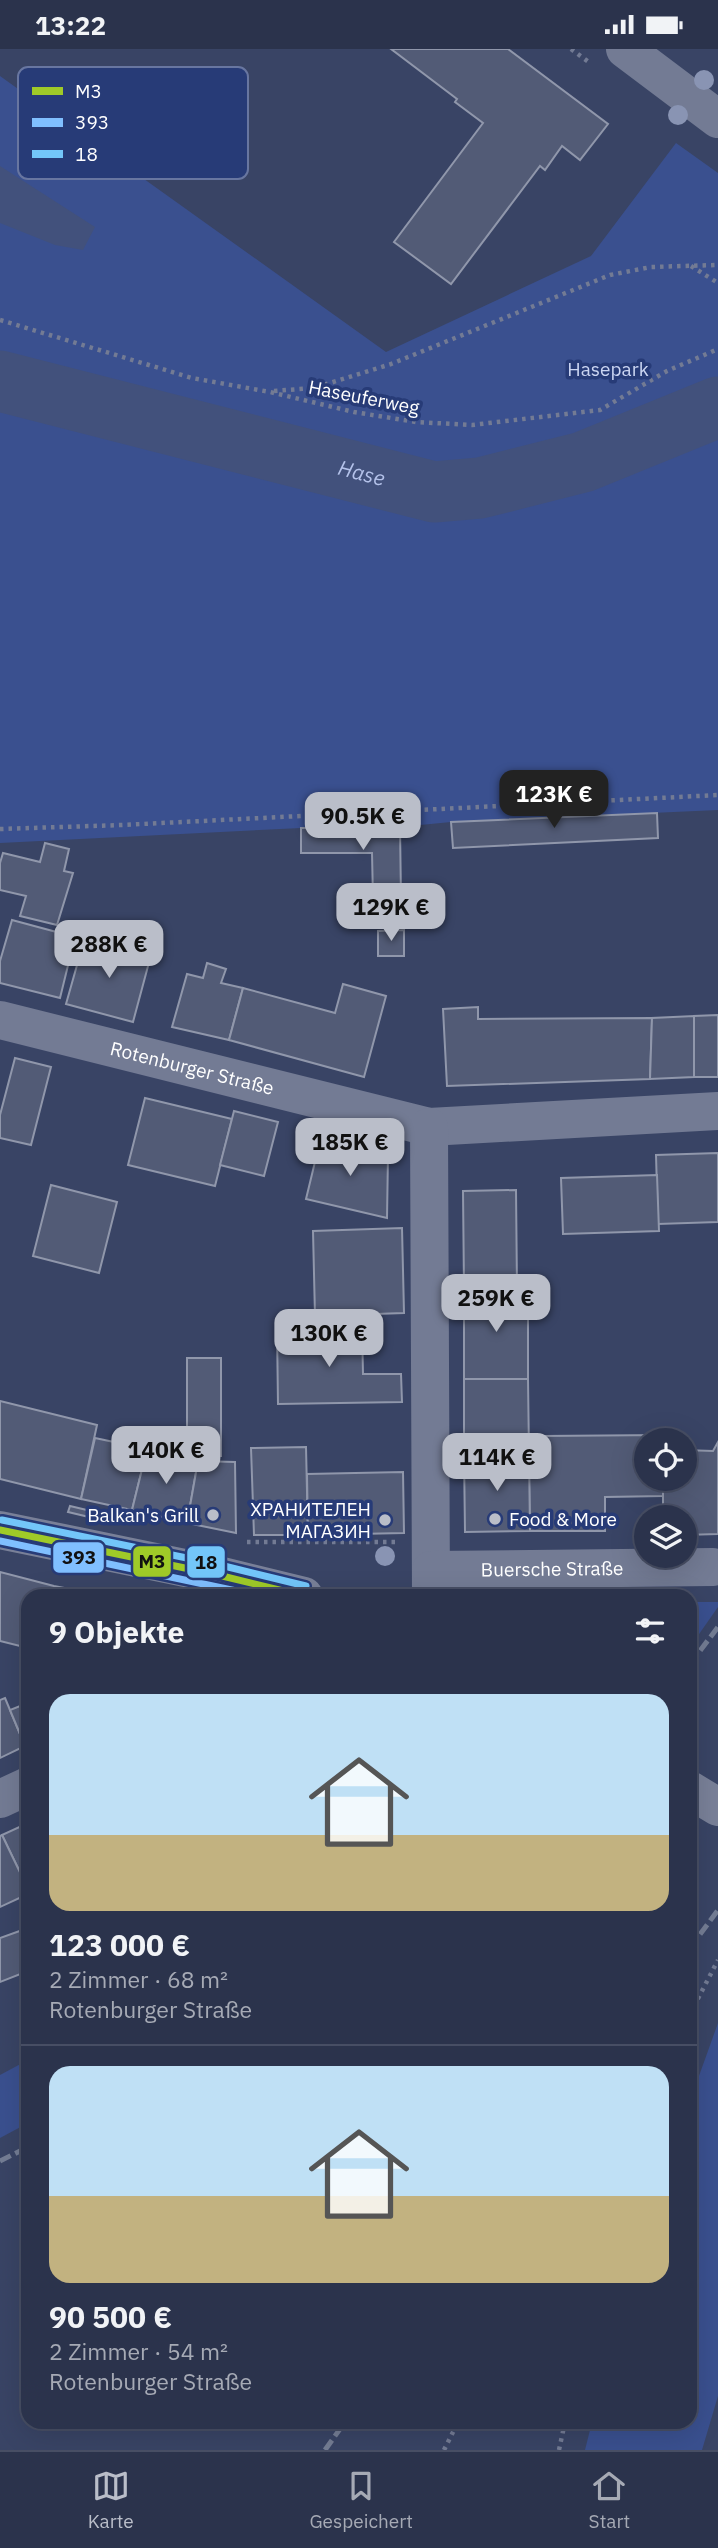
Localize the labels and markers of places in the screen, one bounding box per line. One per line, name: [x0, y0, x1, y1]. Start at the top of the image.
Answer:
pin: 123K €: [497, 771, 611, 830]
pin: 90.5K €: [298, 793, 428, 852]
pin: 129K €: [334, 883, 448, 943]
pin: 288K €: [52, 921, 166, 980]
pin: 185K €: [293, 1119, 407, 1178]
pin: 259K €: [439, 1275, 553, 1334]
pin: 130K €: [272, 1309, 386, 1369]
pin: 140K €: [109, 1427, 223, 1486]
pin: 114K €: [440, 1433, 554, 1493]
place label: ХРАНИТЕЛЕН МАГАЗИН: [250, 1497, 371, 1543]
place label: Balkan's Grill: [87, 1503, 199, 1527]
marker: Balkan's Grill: [205, 1507, 221, 1523]
place label: Food & More: [509, 1507, 617, 1531]
marker: Food & More: [487, 1511, 503, 1527]
marker: ХРАНИТЕЛЕН МАГАЗИН: [377, 1512, 393, 1528]

